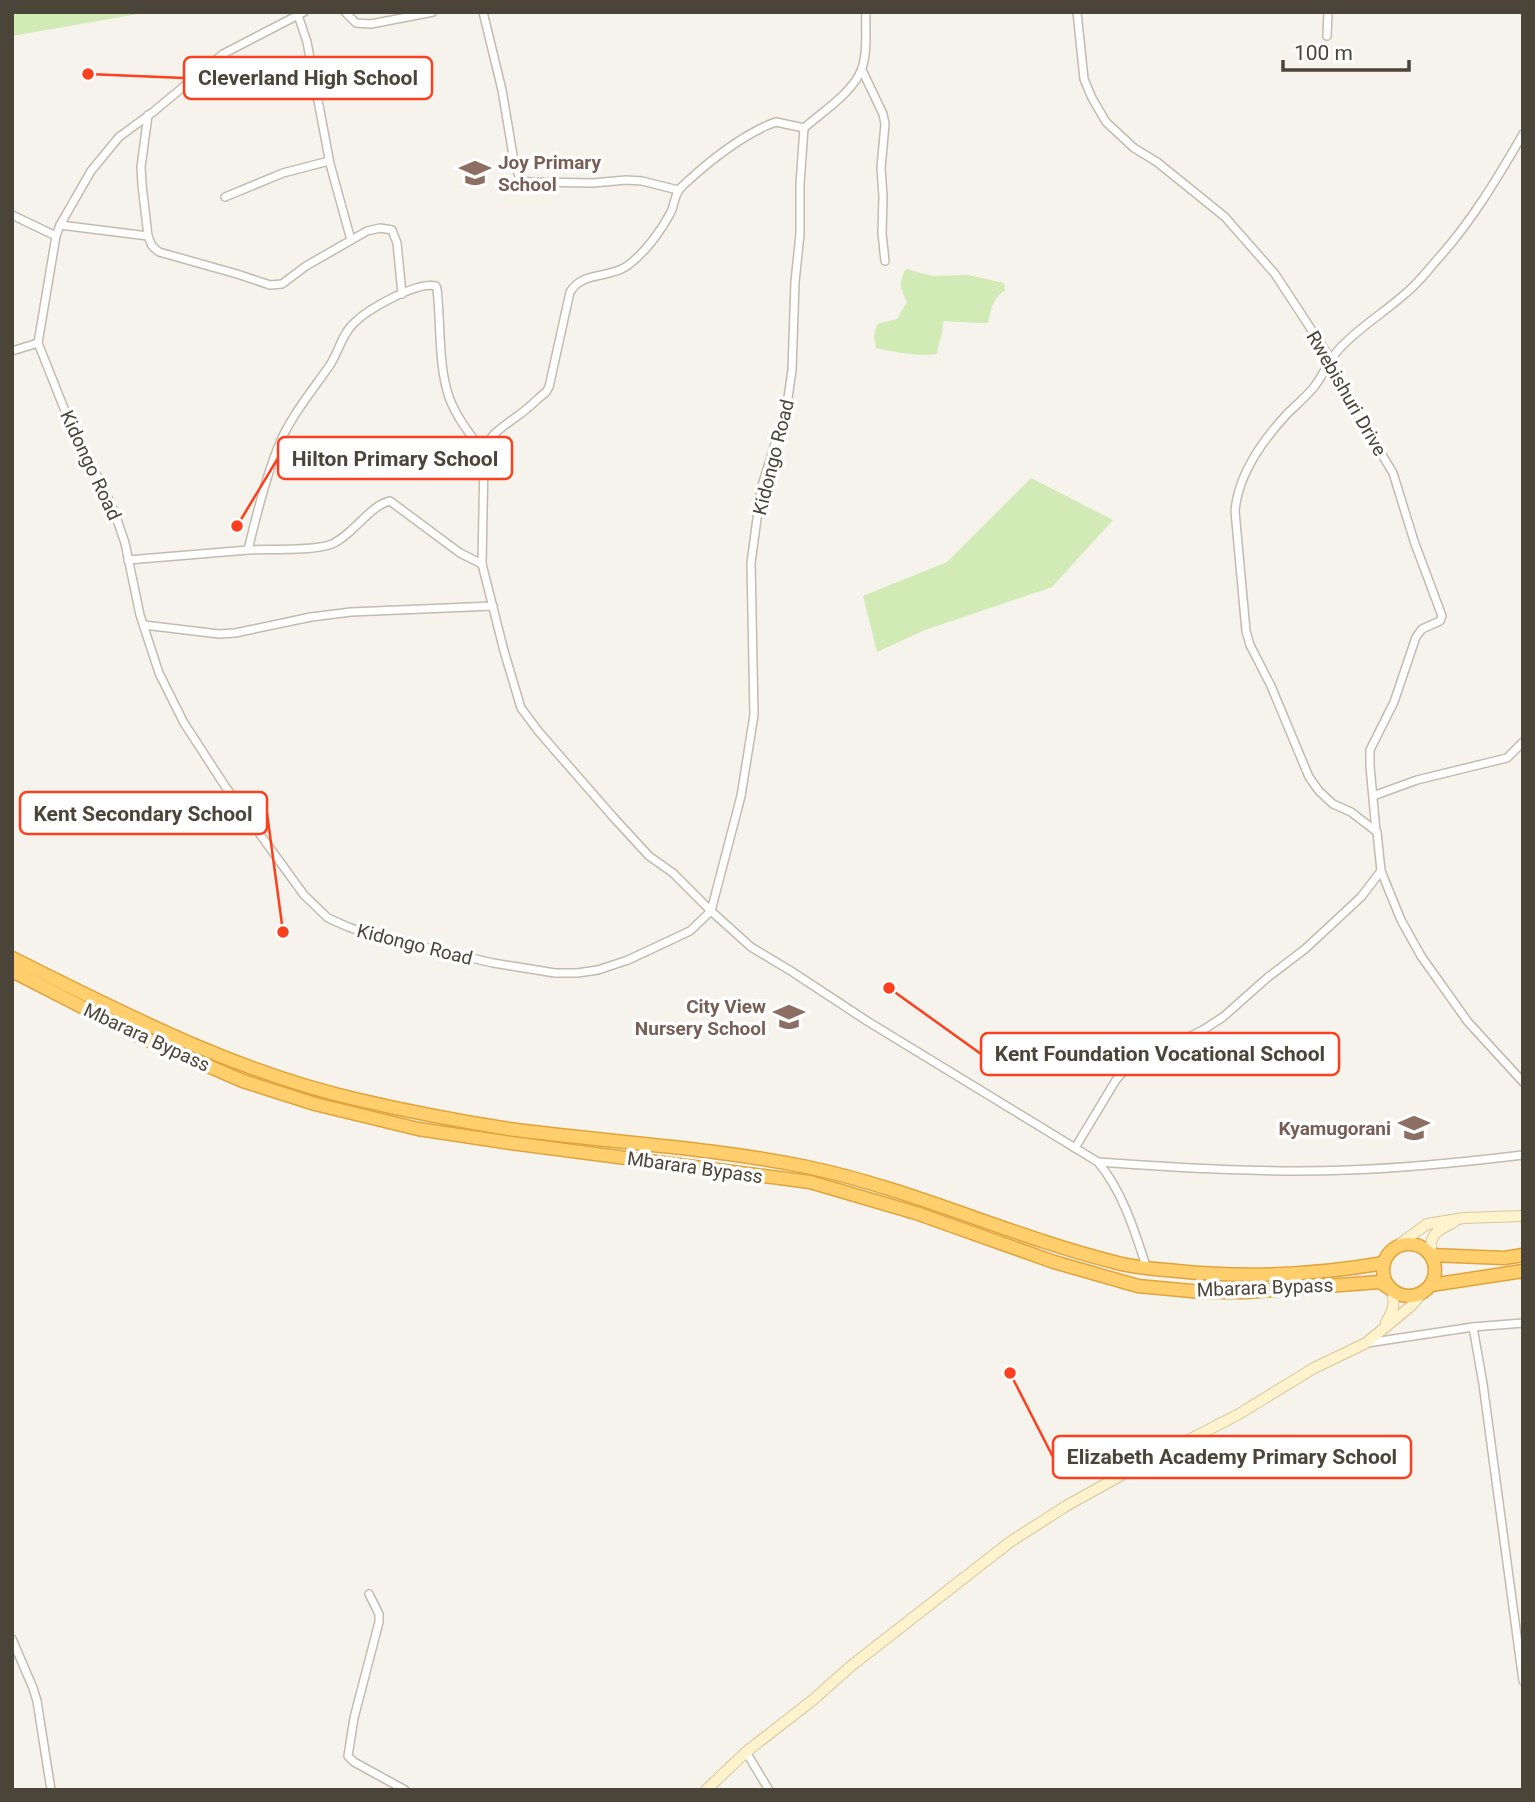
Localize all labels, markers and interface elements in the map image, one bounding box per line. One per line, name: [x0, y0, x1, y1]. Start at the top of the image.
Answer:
scale bar: [1283, 28, 1409, 72]
text: 100 m: [1294, 41, 1353, 65]
callout: Cleverland High School: [184, 57, 432, 99]
text: Cleverland High School: [198, 66, 418, 90]
place label: Joy Primary School: [498, 151, 601, 196]
school or university icon: Joy Primary School: [458, 156, 492, 190]
street label: Rwebishuri Drive: [1301, 327, 1392, 460]
street label: Kidongo Road: [748, 397, 799, 517]
street label: Kidongo Road: [55, 407, 126, 524]
callout: Hilton Primary School: [278, 437, 512, 479]
text: Hilton Primary School: [292, 447, 498, 471]
callout: Kent Secondary School: [20, 792, 267, 834]
text: Kent Secondary School: [34, 802, 252, 826]
street label: Kidongo Road: [355, 919, 475, 970]
place label: City View Nursery School: [635, 995, 766, 1040]
street label: Mbarara Bypass: [80, 998, 214, 1077]
school or university icon: City View Nursery School: [772, 1000, 806, 1034]
callout: Kent Foundation Vocational School: [981, 1033, 1339, 1075]
text: Kent Foundation Vocational School: [995, 1042, 1325, 1066]
school or university icon: Kyamugorani: [1397, 1111, 1431, 1145]
place label: Kyamugorani: [1279, 1117, 1391, 1140]
street label: Mbarara Bypass: [626, 1147, 764, 1188]
street label: Mbarara Bypass: [1196, 1274, 1334, 1301]
callout: Elizabeth Academy Primary School: [1053, 1436, 1411, 1478]
text: Elizabeth Academy Primary School: [1067, 1445, 1397, 1469]

